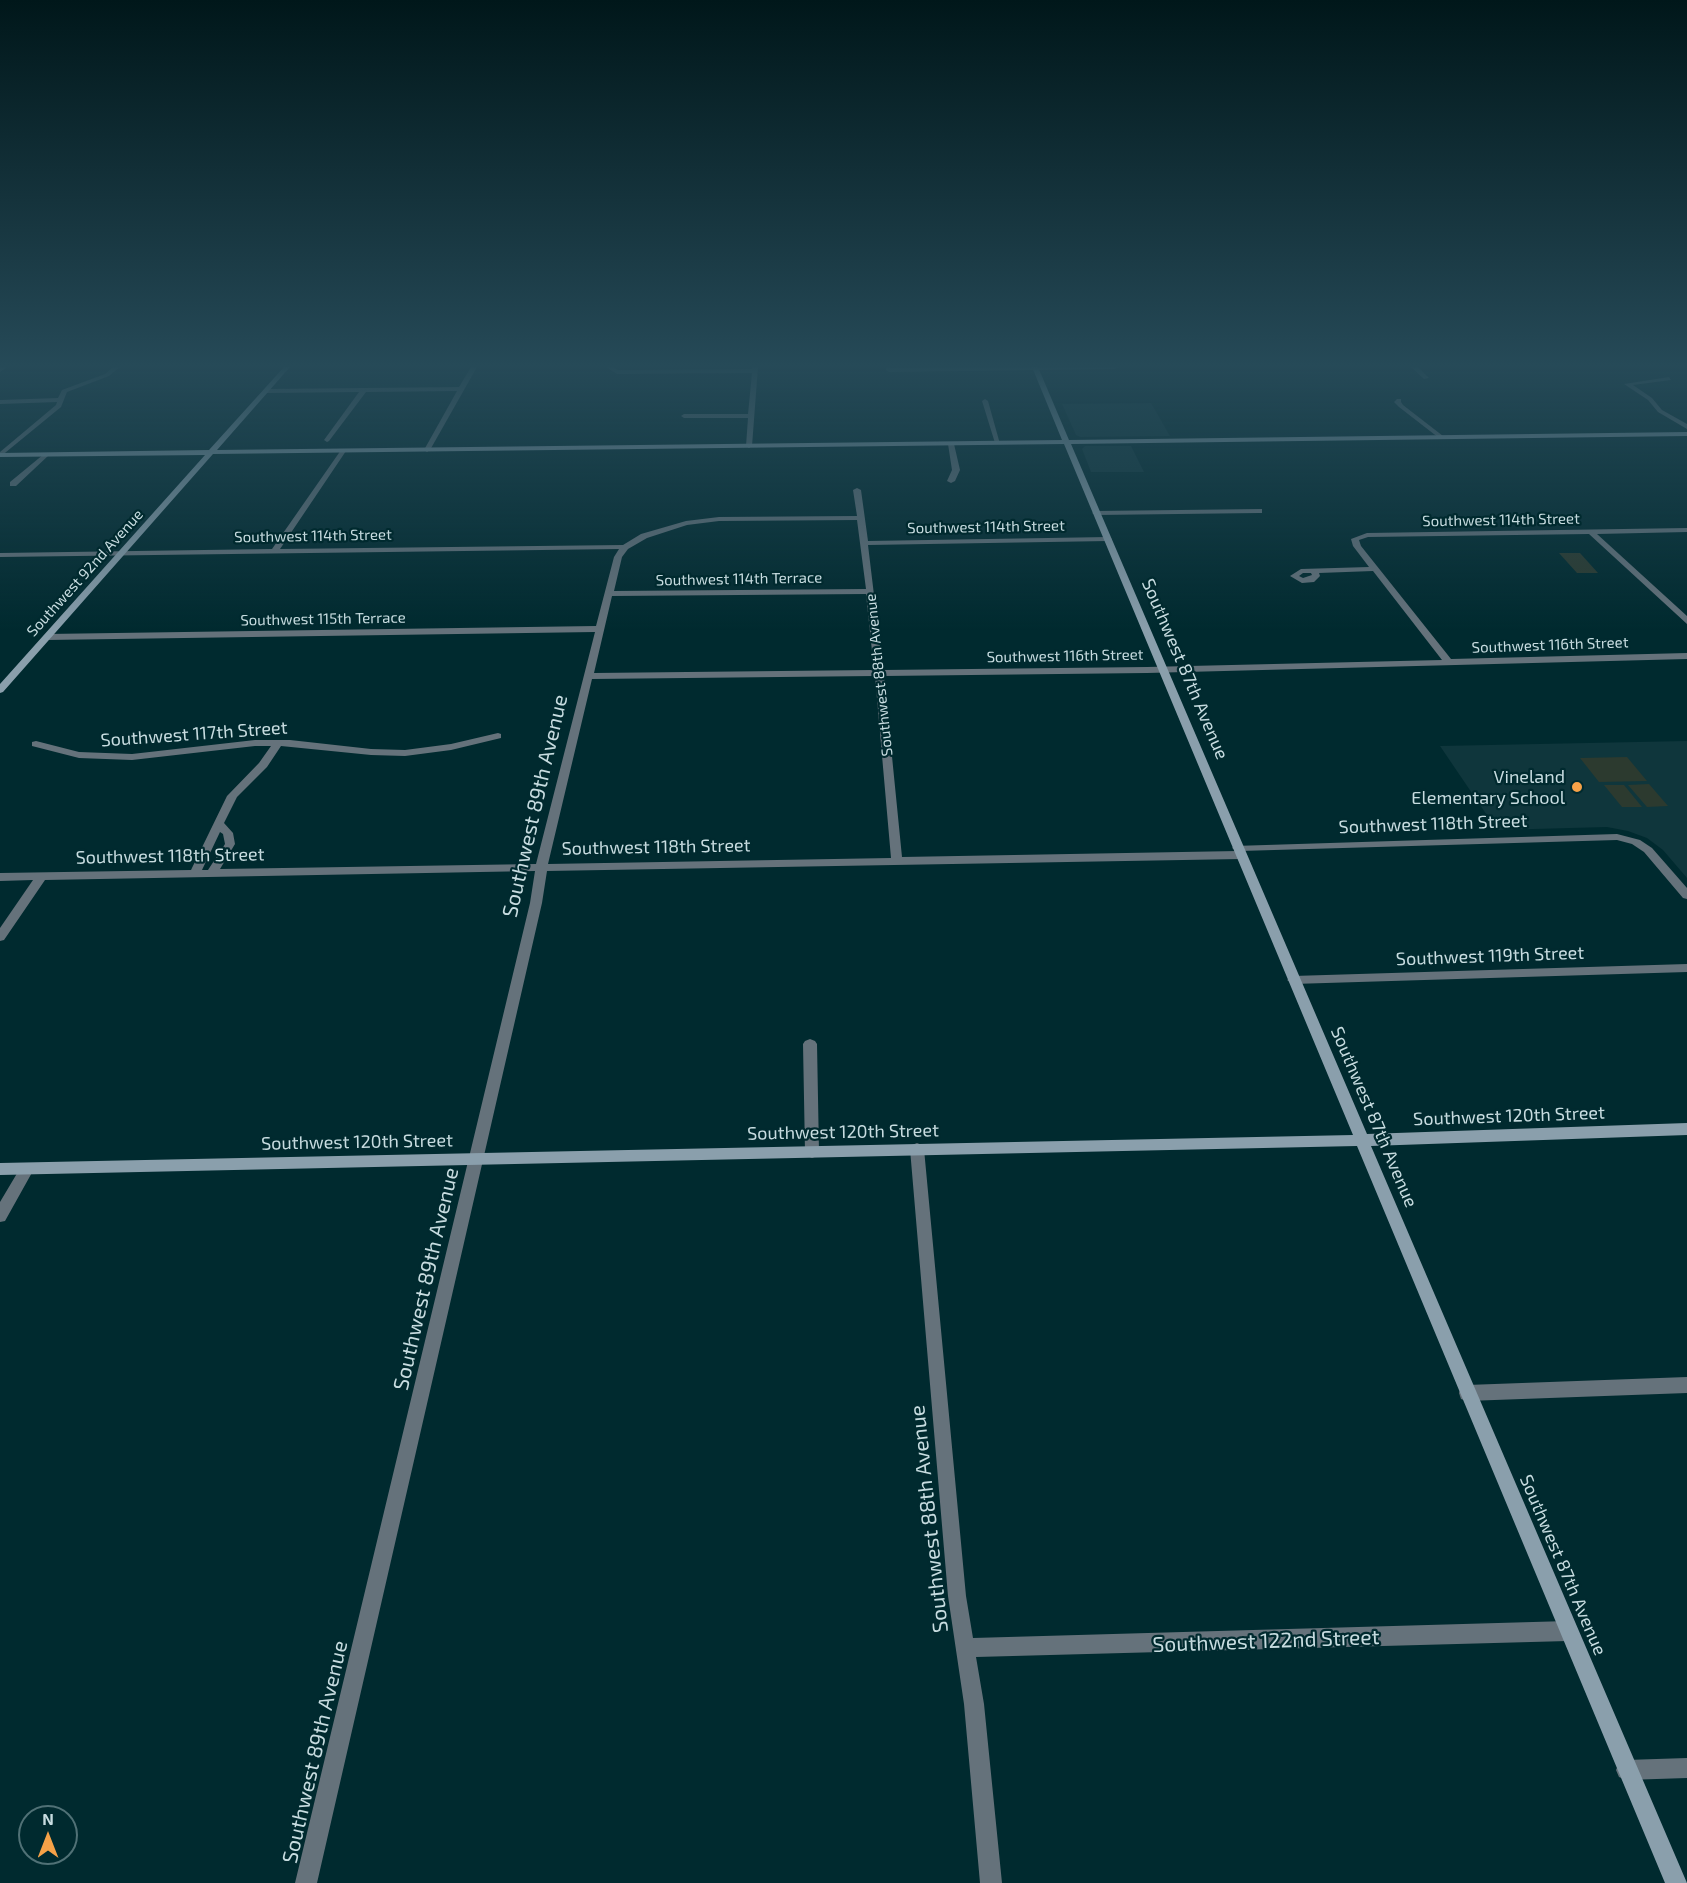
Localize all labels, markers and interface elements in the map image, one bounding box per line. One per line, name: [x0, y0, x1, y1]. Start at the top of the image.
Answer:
street label: Southwest 92nd Avenue: [23, 506, 147, 640]
street label: Southwest 114th Street: [1422, 510, 1580, 530]
street label: Southwest 114th Street: [907, 517, 1065, 537]
street label: Southwest 114th Street: [234, 526, 392, 546]
street label: Southwest 114th Terrace: [656, 569, 822, 589]
street label: Southwest 87th Avenue: [1137, 575, 1233, 763]
street label: Southwest 88th Avenue: [862, 593, 896, 757]
street label: Southwest 115th Terrace: [240, 609, 406, 629]
street label: Southwest 116th Street: [1471, 633, 1629, 657]
street label: Southwest 116th Street: [986, 646, 1144, 666]
street label: Southwest 89th Avenue: [497, 692, 573, 920]
street label: Southwest 117th Street: [100, 717, 288, 751]
place label: Vineland Elementary School: [1411, 766, 1565, 808]
marker: Vineland Elementary School: [1570, 780, 1584, 794]
street label: Southwest 118th Street: [1338, 810, 1528, 838]
street label: Southwest 118th Street: [561, 835, 751, 859]
street label: Southwest 118th Street: [75, 844, 265, 868]
street label: Southwest 119th Street: [1396, 942, 1584, 970]
street label: Southwest 87th Avenue: [1326, 1023, 1422, 1211]
street label: Southwest 120th Street: [1413, 1102, 1605, 1130]
street label: Southwest 120th Street: [747, 1120, 939, 1144]
street label: Southwest 120th Street: [261, 1130, 453, 1154]
street label: Southwest 89th Avenue: [388, 1165, 464, 1393]
street label: Southwest 88th Avenue: [905, 1404, 953, 1634]
street label: Southwest 87th Avenue: [1515, 1471, 1611, 1659]
street label: Southwest 122nd Street: [1152, 1624, 1380, 1658]
street label: Southwest 89th Avenue: [277, 1638, 353, 1866]
north arrow: [18, 1805, 78, 1865]
text: N: [42, 1809, 54, 1828]

